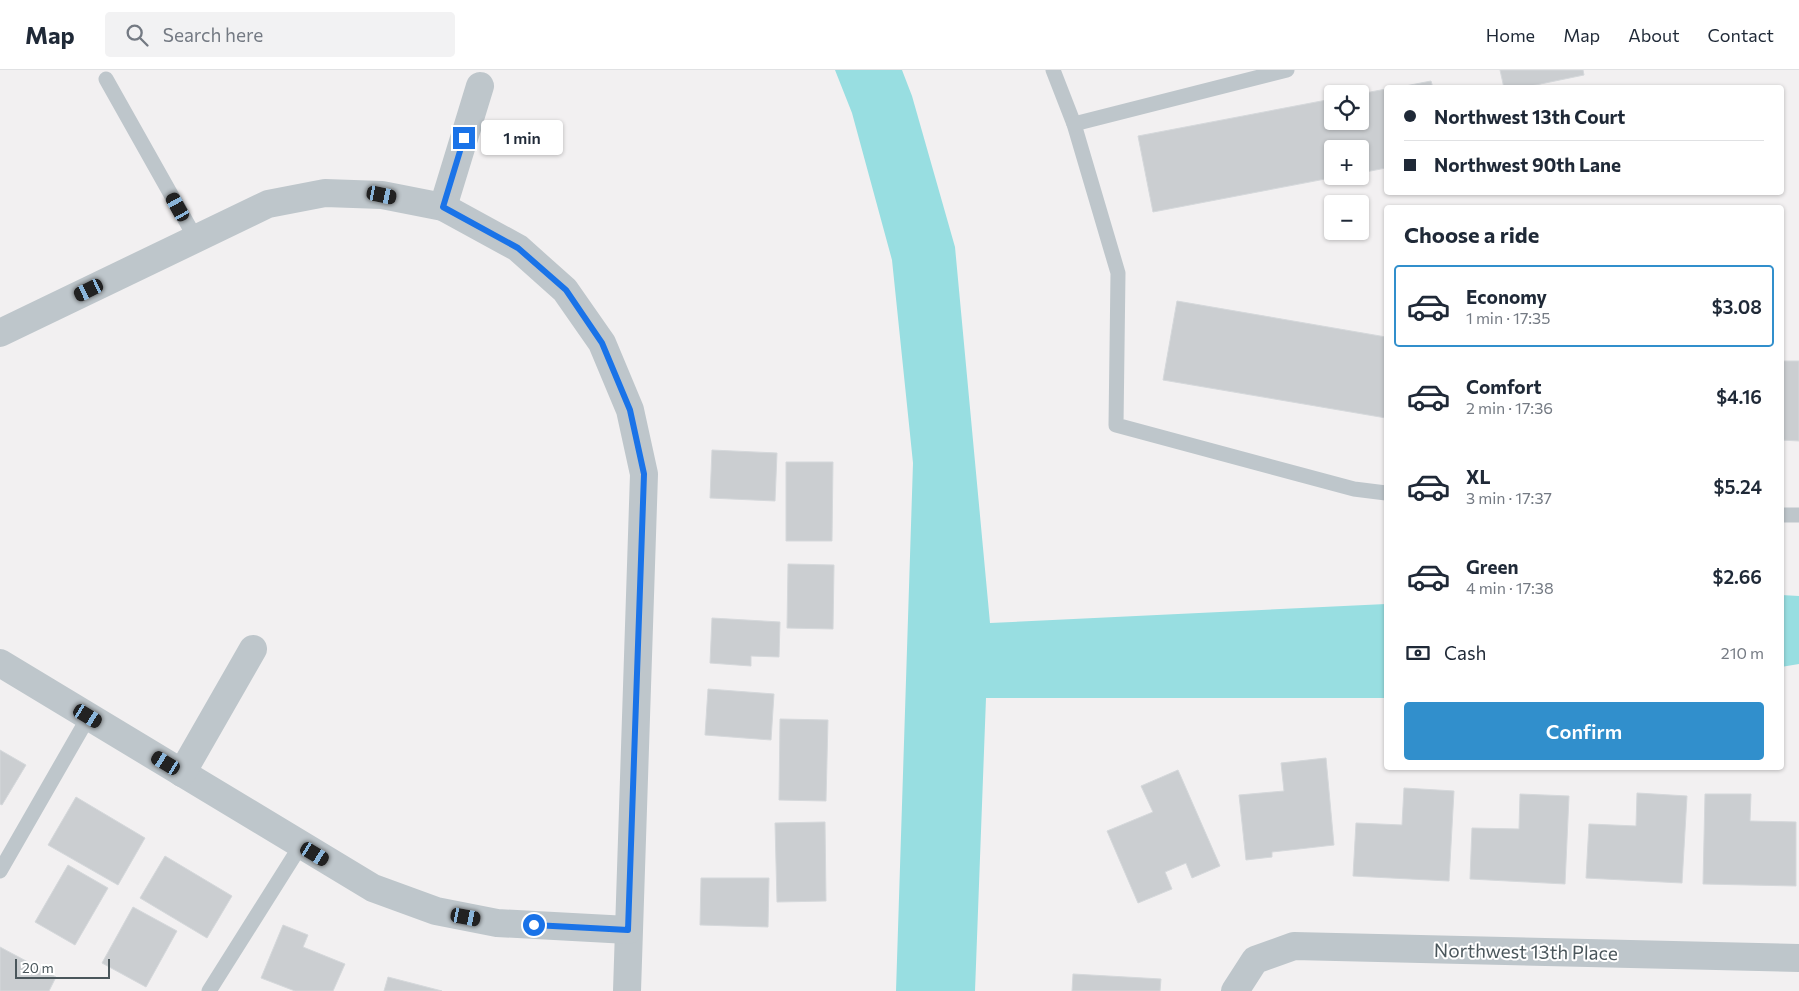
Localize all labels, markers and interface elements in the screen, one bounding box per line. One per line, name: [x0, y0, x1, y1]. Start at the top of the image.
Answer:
search box: [105, 12, 455, 57]
text: Map: [25, 20, 75, 49]
icon: search: [123, 21, 151, 49]
text: Search here: [163, 23, 263, 46]
text: Home: [1486, 24, 1535, 46]
text: Map: [1563, 24, 1600, 46]
text: About: [1628, 24, 1680, 46]
text: Contact: [1708, 24, 1774, 46]
map controls: [1324, 85, 1369, 240]
button: locate: [1324, 85, 1369, 130]
text: Northwest 13th Court: [1434, 105, 1625, 128]
callout: 1 min: [482, 120, 564, 156]
route end: [453, 127, 475, 149]
text: 1 min: [503, 128, 541, 147]
button: +: [1324, 140, 1369, 185]
text: Northwest 90th Lane: [1434, 153, 1621, 176]
car: [365, 185, 398, 205]
car: [164, 190, 191, 224]
button: −: [1324, 195, 1369, 240]
text: Choose a ride: [1404, 221, 1539, 248]
car: [72, 277, 105, 303]
icon: car: [1406, 284, 1451, 329]
text: Economy: [1466, 285, 1547, 308]
text: $3.08: [1712, 295, 1762, 318]
text: 1 min · 17:35: [1466, 308, 1550, 327]
icon: car: [1406, 374, 1451, 419]
text: Comfort: [1466, 375, 1542, 398]
text: $4.16: [1716, 385, 1762, 408]
text: 2 min · 17:36: [1466, 398, 1553, 417]
icon: car: [1406, 464, 1451, 509]
text: XL: [1466, 465, 1491, 488]
text: $5.24: [1714, 475, 1762, 498]
text: 3 min · 17:37: [1466, 488, 1552, 507]
icon: car: [1406, 554, 1451, 599]
text: Green: [1466, 555, 1518, 578]
text: $2.66: [1713, 565, 1762, 588]
text: 4 min · 17:38: [1466, 578, 1554, 597]
icon: cash: [1404, 639, 1432, 667]
text: Cash: [1444, 641, 1486, 664]
text: 210 m: [1721, 643, 1764, 662]
car: [71, 702, 104, 730]
button: Confirm: [1404, 702, 1764, 760]
car: [149, 749, 182, 777]
car: [298, 840, 331, 868]
car: [449, 907, 482, 927]
route start: [523, 914, 545, 936]
street label: Northwest 13th Place: [1434, 938, 1618, 964]
scale bar: [15, 956, 110, 979]
text: 20 m: [22, 959, 54, 976]

